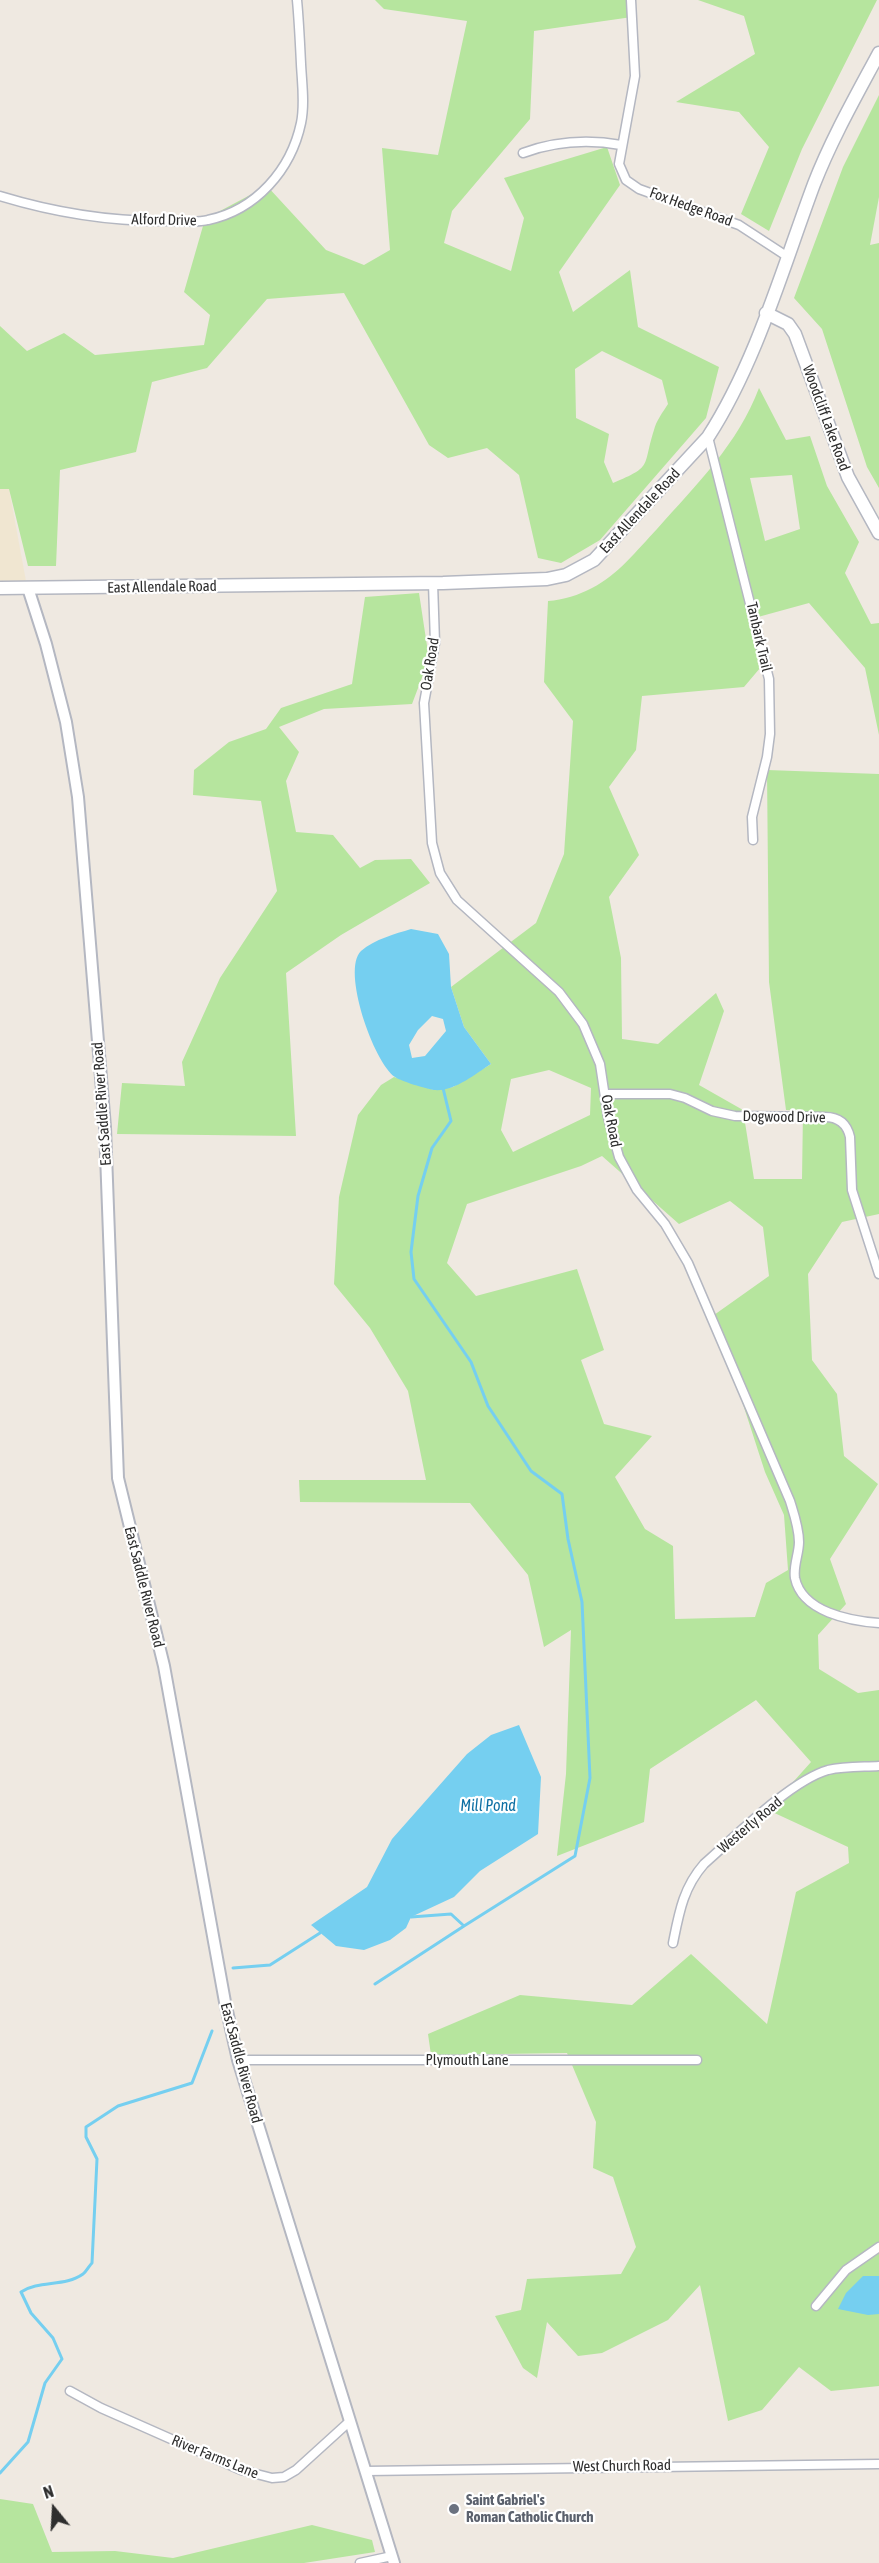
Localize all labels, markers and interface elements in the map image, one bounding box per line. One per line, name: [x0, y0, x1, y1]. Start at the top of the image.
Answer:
street label: Fox Hedge Road: [647, 184, 735, 230]
street label: Alford Drive: [131, 210, 197, 230]
street label: Woodcliff Lake Road: [798, 363, 854, 473]
street label: East Allendale Road: [596, 465, 684, 557]
street label: East Allendale Road: [107, 577, 217, 597]
street label: Tanbark Trail: [742, 600, 776, 674]
street label: Oak Road: [417, 636, 443, 692]
street label: East Saddle River Road: [89, 1041, 115, 1167]
street label: Oak Road: [597, 1093, 625, 1149]
street label: Dogwood Drive: [742, 1107, 826, 1127]
street label: East Saddle River Road: [120, 1525, 168, 1649]
street label: Westerly Road: [714, 1793, 786, 1857]
water label: Mill Pond: [460, 1796, 516, 1816]
street label: East Saddle River Road: [216, 2001, 266, 2125]
street label: Plymouth Lane: [426, 2051, 508, 2069]
street label: River Farms Lane: [169, 2431, 261, 2483]
street label: West Church Road: [573, 2456, 671, 2476]
north arrow: [24, 2479, 84, 2539]
text: N: [41, 2482, 56, 2502]
place label: Saint Gabriel's Roman Catholic Church: [466, 2491, 594, 2526]
marker: Saint Gabriel's Roman Catholic Church: [447, 2502, 461, 2516]

